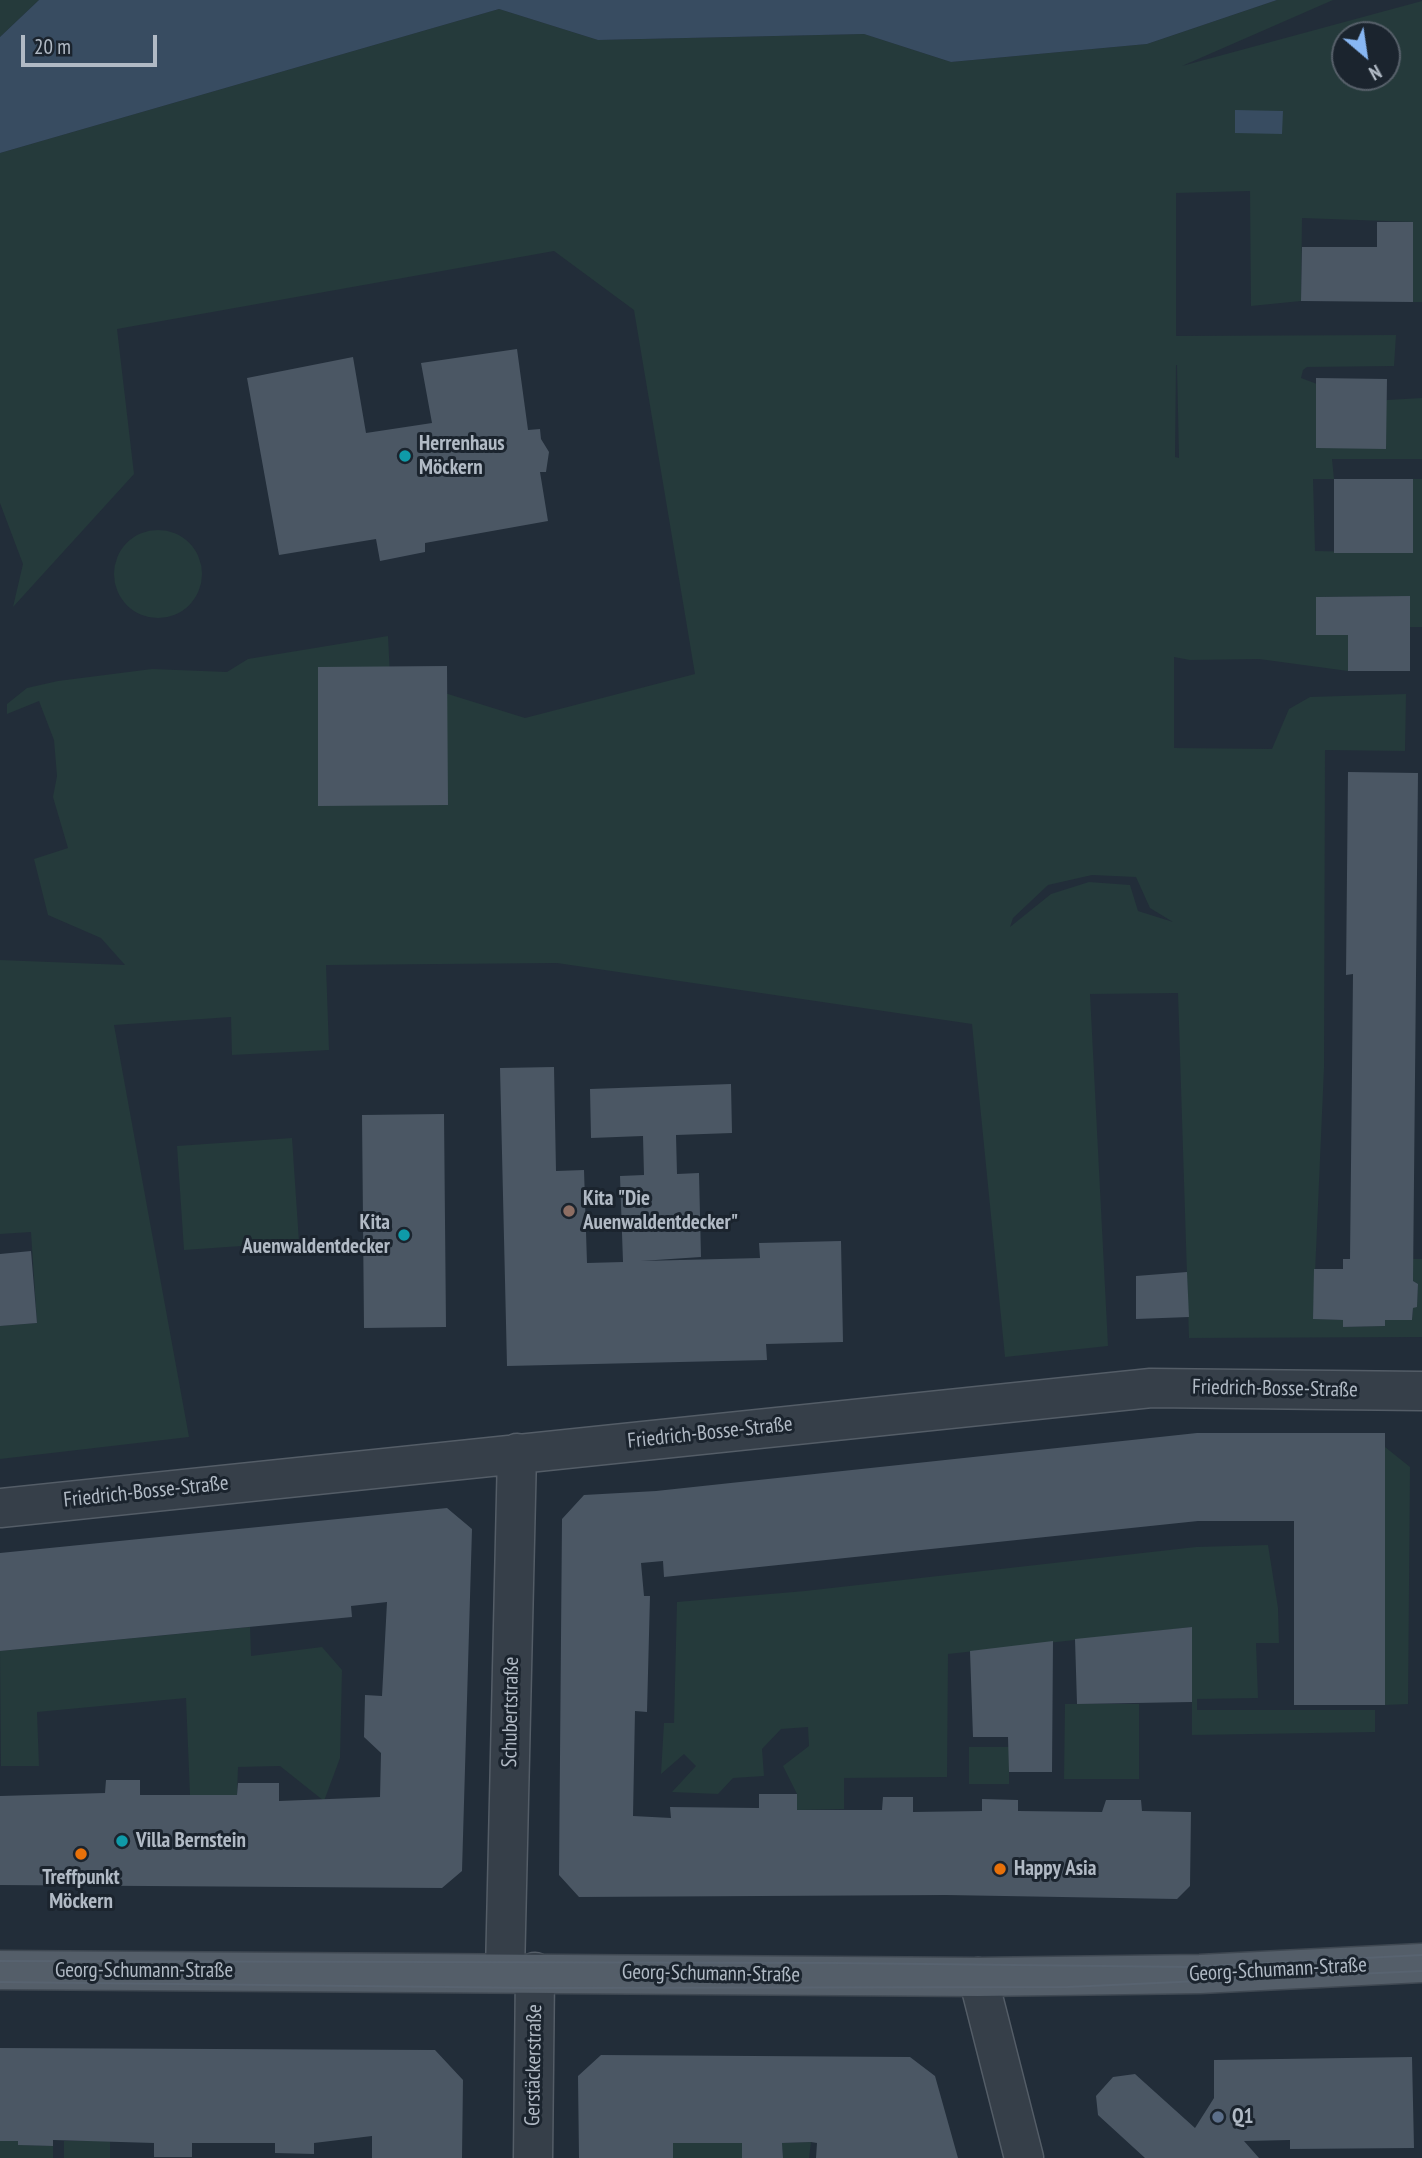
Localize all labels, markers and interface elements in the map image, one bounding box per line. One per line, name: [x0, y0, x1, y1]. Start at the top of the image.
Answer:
scale bar: [24, 21, 161, 65]
north arrow: [1331, 21, 1401, 91]
text: 20 m: [34, 33, 71, 60]
text: N: [1365, 60, 1386, 86]
place label: Herrenhaus Möckern: [419, 431, 505, 481]
marker: Herrenhaus Möckern: [397, 448, 413, 464]
place label: Kita "Die Auenwaldentdecker": [583, 1186, 738, 1236]
marker: Kita "Die Auenwaldentdecker": [561, 1203, 577, 1219]
place label: Kita Auenwaldentdecker: [242, 1210, 390, 1260]
marker: Kita Auenwaldentdecker: [396, 1227, 412, 1243]
street label: Friedrich-Bosse-Straße: [1192, 1375, 1358, 1403]
street label: Friedrich-Bosse-Straße: [626, 1412, 794, 1454]
street label: Friedrich-Bosse-Straße: [62, 1471, 230, 1513]
street label: Schubertstraße: [497, 1656, 525, 1768]
place label: Villa Bernstein: [136, 1828, 246, 1854]
marker: Villa Bernstein: [114, 1833, 130, 1849]
marker: Treffpunkt Möckern: [73, 1846, 89, 1862]
place label: Happy Asia: [1014, 1856, 1096, 1882]
marker: Happy Asia: [992, 1861, 1008, 1877]
place label: Treffpunkt Möckern: [42, 1865, 120, 1915]
street label: Georg-Schumann-Straße: [1188, 1953, 1368, 1987]
street label: Georg-Schumann-Straße: [55, 1958, 233, 1984]
street label: Georg-Schumann-Straße: [622, 1960, 800, 1988]
street label: Gerstäckerstraße: [520, 2004, 548, 2126]
place label: Q1: [1232, 2104, 1254, 2130]
marker: Q1: [1210, 2109, 1226, 2125]

